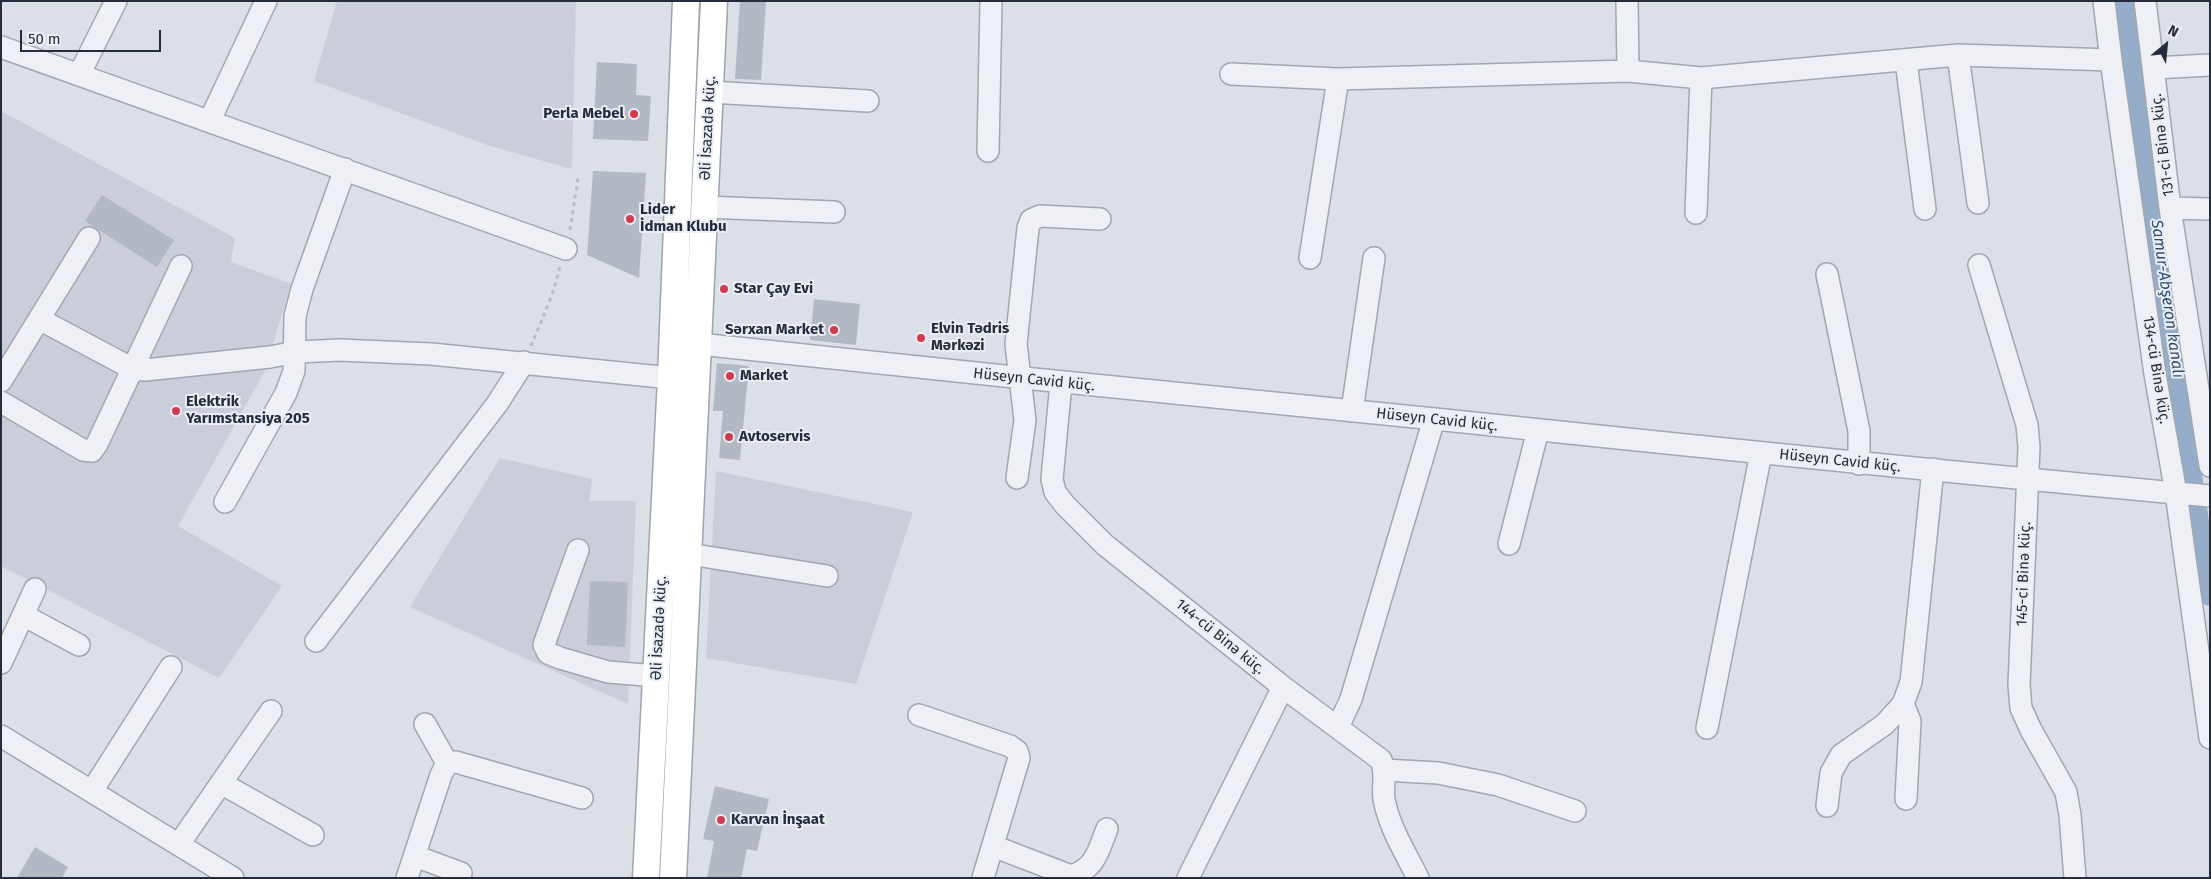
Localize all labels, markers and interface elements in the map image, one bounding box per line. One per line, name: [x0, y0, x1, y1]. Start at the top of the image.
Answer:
scale bar: [22, 20, 164, 52]
north arrow: [2141, 20, 2191, 70]
text: N: [2165, 22, 2181, 41]
text: 50 m: [28, 30, 61, 48]
street label: Əli İsazadə küç.: [696, 75, 720, 181]
street label: 131-ci Binə küç.: [2148, 93, 2178, 197]
place label: Perla Mebel: [543, 105, 624, 123]
marker: Perla Mebel: [628, 108, 640, 120]
place label: Lider İdman Klubu: [640, 201, 727, 236]
marker: Lider İdman Klubu: [624, 213, 636, 225]
water label: Samur-Abşeron kanalı: [2146, 219, 2188, 379]
place label: Star Çay Evi: [734, 280, 813, 298]
marker: Star Çay Evi: [718, 283, 730, 295]
street label: 134-cü Binə küç.: [2139, 315, 2173, 425]
place label: Elvin Tədris Mərkəzi: [931, 320, 1009, 355]
place label: Sərxan Market: [725, 321, 824, 339]
marker: Sərxan Market: [828, 324, 840, 336]
marker: Elvin Tədris Mərkəzi: [915, 332, 927, 344]
street label: Hüseyn Cavid küç.: [972, 365, 1096, 395]
place label: Market: [740, 367, 788, 385]
marker: Market: [724, 370, 736, 382]
place label: Elektrik Yarımstansiya 205: [186, 393, 310, 428]
marker: Elektrik Yarımstansiya 205: [170, 405, 182, 417]
street label: Hüseyn Cavid küç.: [1375, 405, 1499, 435]
place label: Avtoservis: [739, 428, 811, 446]
marker: Avtoservis: [723, 431, 735, 443]
street label: Hüseyn Cavid küç.: [1778, 446, 1902, 476]
street label: 145-ci Binə küç.: [2013, 521, 2035, 627]
street label: Əli İsazadə küç.: [647, 575, 671, 681]
street label: 144-cü Binə küç.: [1172, 595, 1268, 679]
place label: Karvan İnşaat: [731, 811, 825, 829]
marker: Karvan İnşaat: [715, 814, 727, 826]

